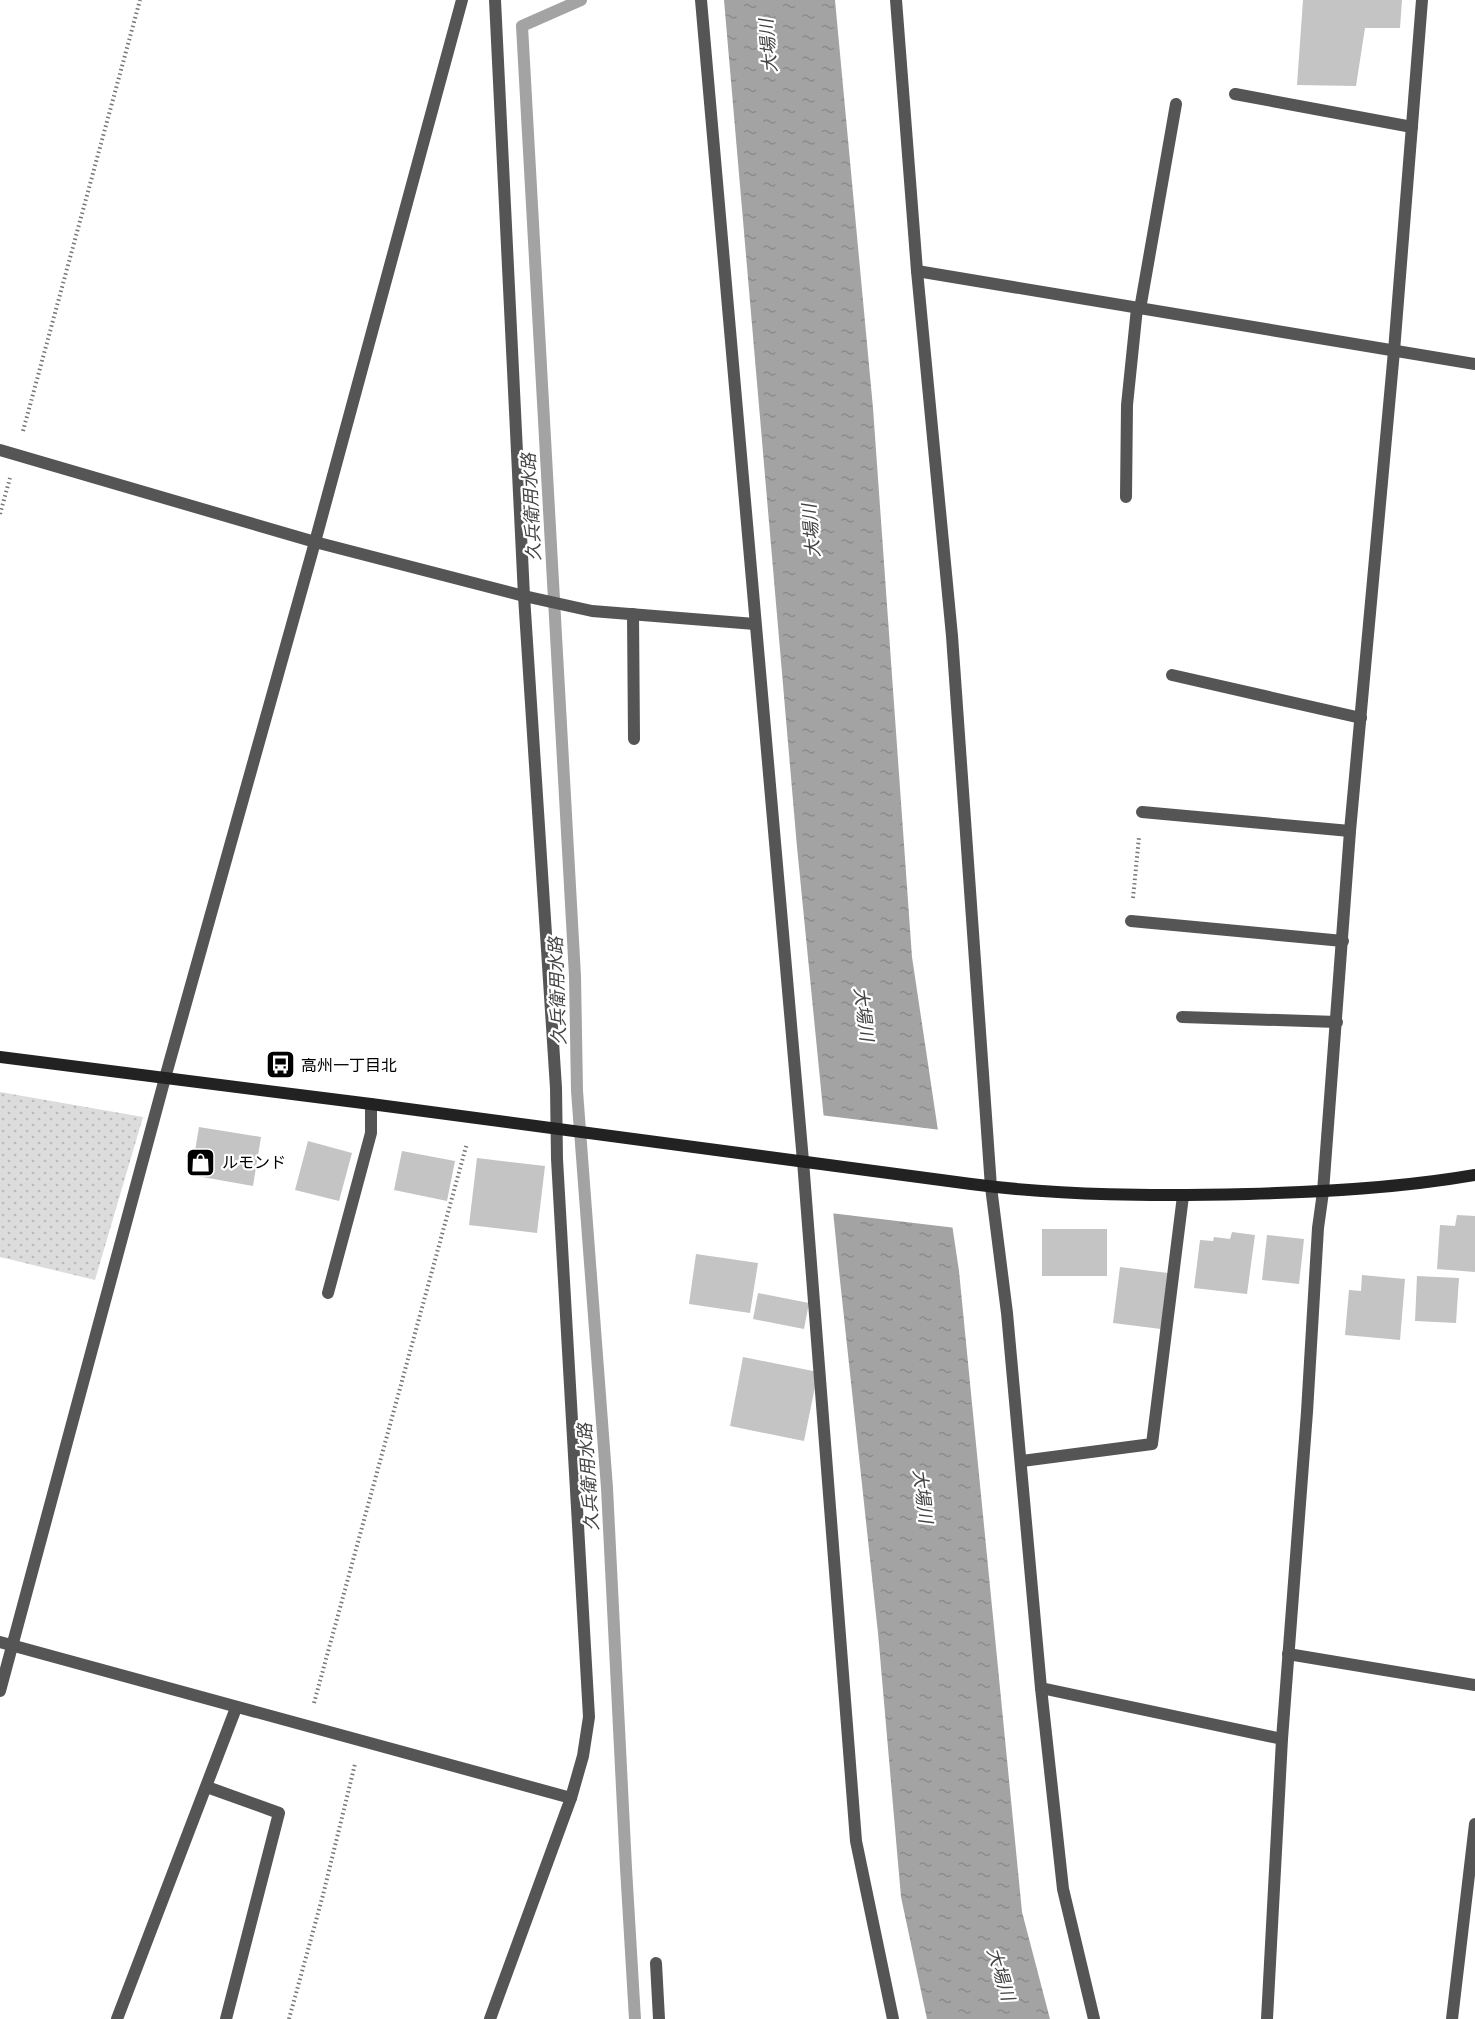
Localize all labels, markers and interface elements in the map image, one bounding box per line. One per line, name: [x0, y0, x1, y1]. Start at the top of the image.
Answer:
water label: 大場川: [754, 16, 782, 74]
water label: 久兵衛用水路: [517, 450, 545, 562]
water label: 大場川: [797, 501, 825, 559]
water label: 久兵衛用水路: [544, 935, 570, 1045]
water label: 大場川: [849, 986, 879, 1044]
bus stop icon: 高州一丁目北: [264, 1049, 296, 1081]
place label: 高州一丁目北: [301, 1055, 397, 1075]
shop icon: ルモンド: [185, 1146, 217, 1178]
place label: ルモンド: [222, 1152, 286, 1172]
water label: 久兵衛用水路: [573, 1420, 603, 1532]
water label: 大場川: [908, 1468, 938, 1526]
water label: 大場川: [982, 1945, 1020, 2005]

